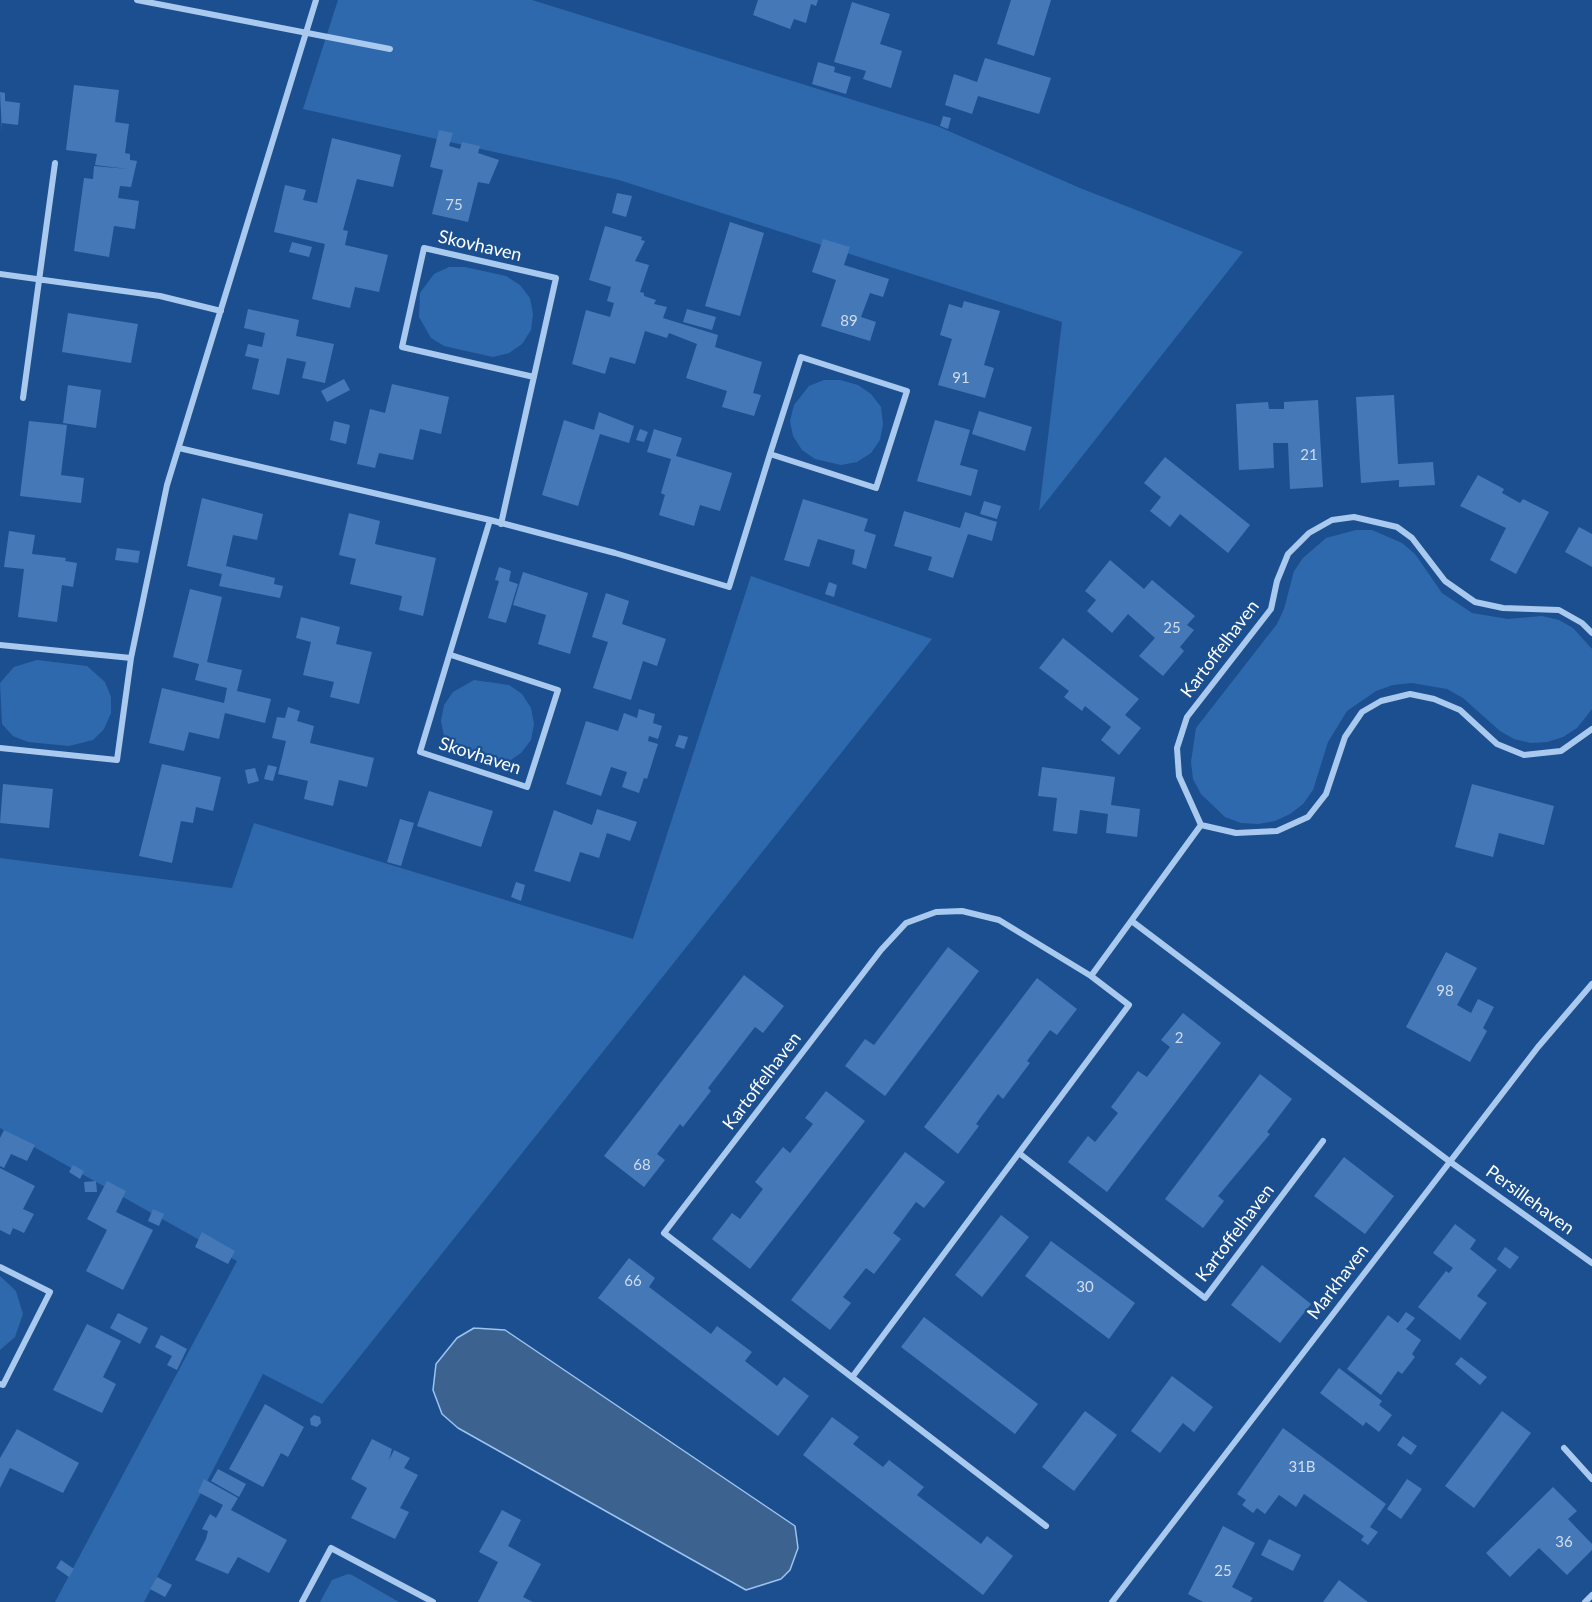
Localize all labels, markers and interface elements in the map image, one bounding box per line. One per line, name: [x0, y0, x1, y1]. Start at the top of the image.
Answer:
house number: 75: [445, 196, 463, 214]
street label: Skovhaven: [436, 226, 524, 266]
house number: 89: [840, 312, 858, 330]
house number: 91: [952, 369, 970, 387]
house number: 21: [1300, 446, 1318, 464]
street label: Kartoffelhaven: [1176, 596, 1264, 702]
house number: 25: [1163, 619, 1181, 637]
street label: Skovhaven: [436, 733, 524, 779]
house number: 98: [1436, 982, 1454, 1000]
street label: Kartoffelhaven: [718, 1028, 806, 1134]
house number: 2: [1175, 1029, 1183, 1047]
house number: 68: [633, 1156, 651, 1174]
street label: Persillehaven: [1482, 1161, 1578, 1239]
street label: Kartoffelhaven: [1191, 1180, 1279, 1286]
street label: Markhaven: [1303, 1240, 1373, 1324]
house number: 66: [624, 1272, 642, 1290]
house number: 30: [1076, 1278, 1094, 1296]
house number: 31B: [1288, 1458, 1316, 1476]
house number: 36: [1555, 1533, 1573, 1551]
house number: 25: [1214, 1562, 1232, 1580]

